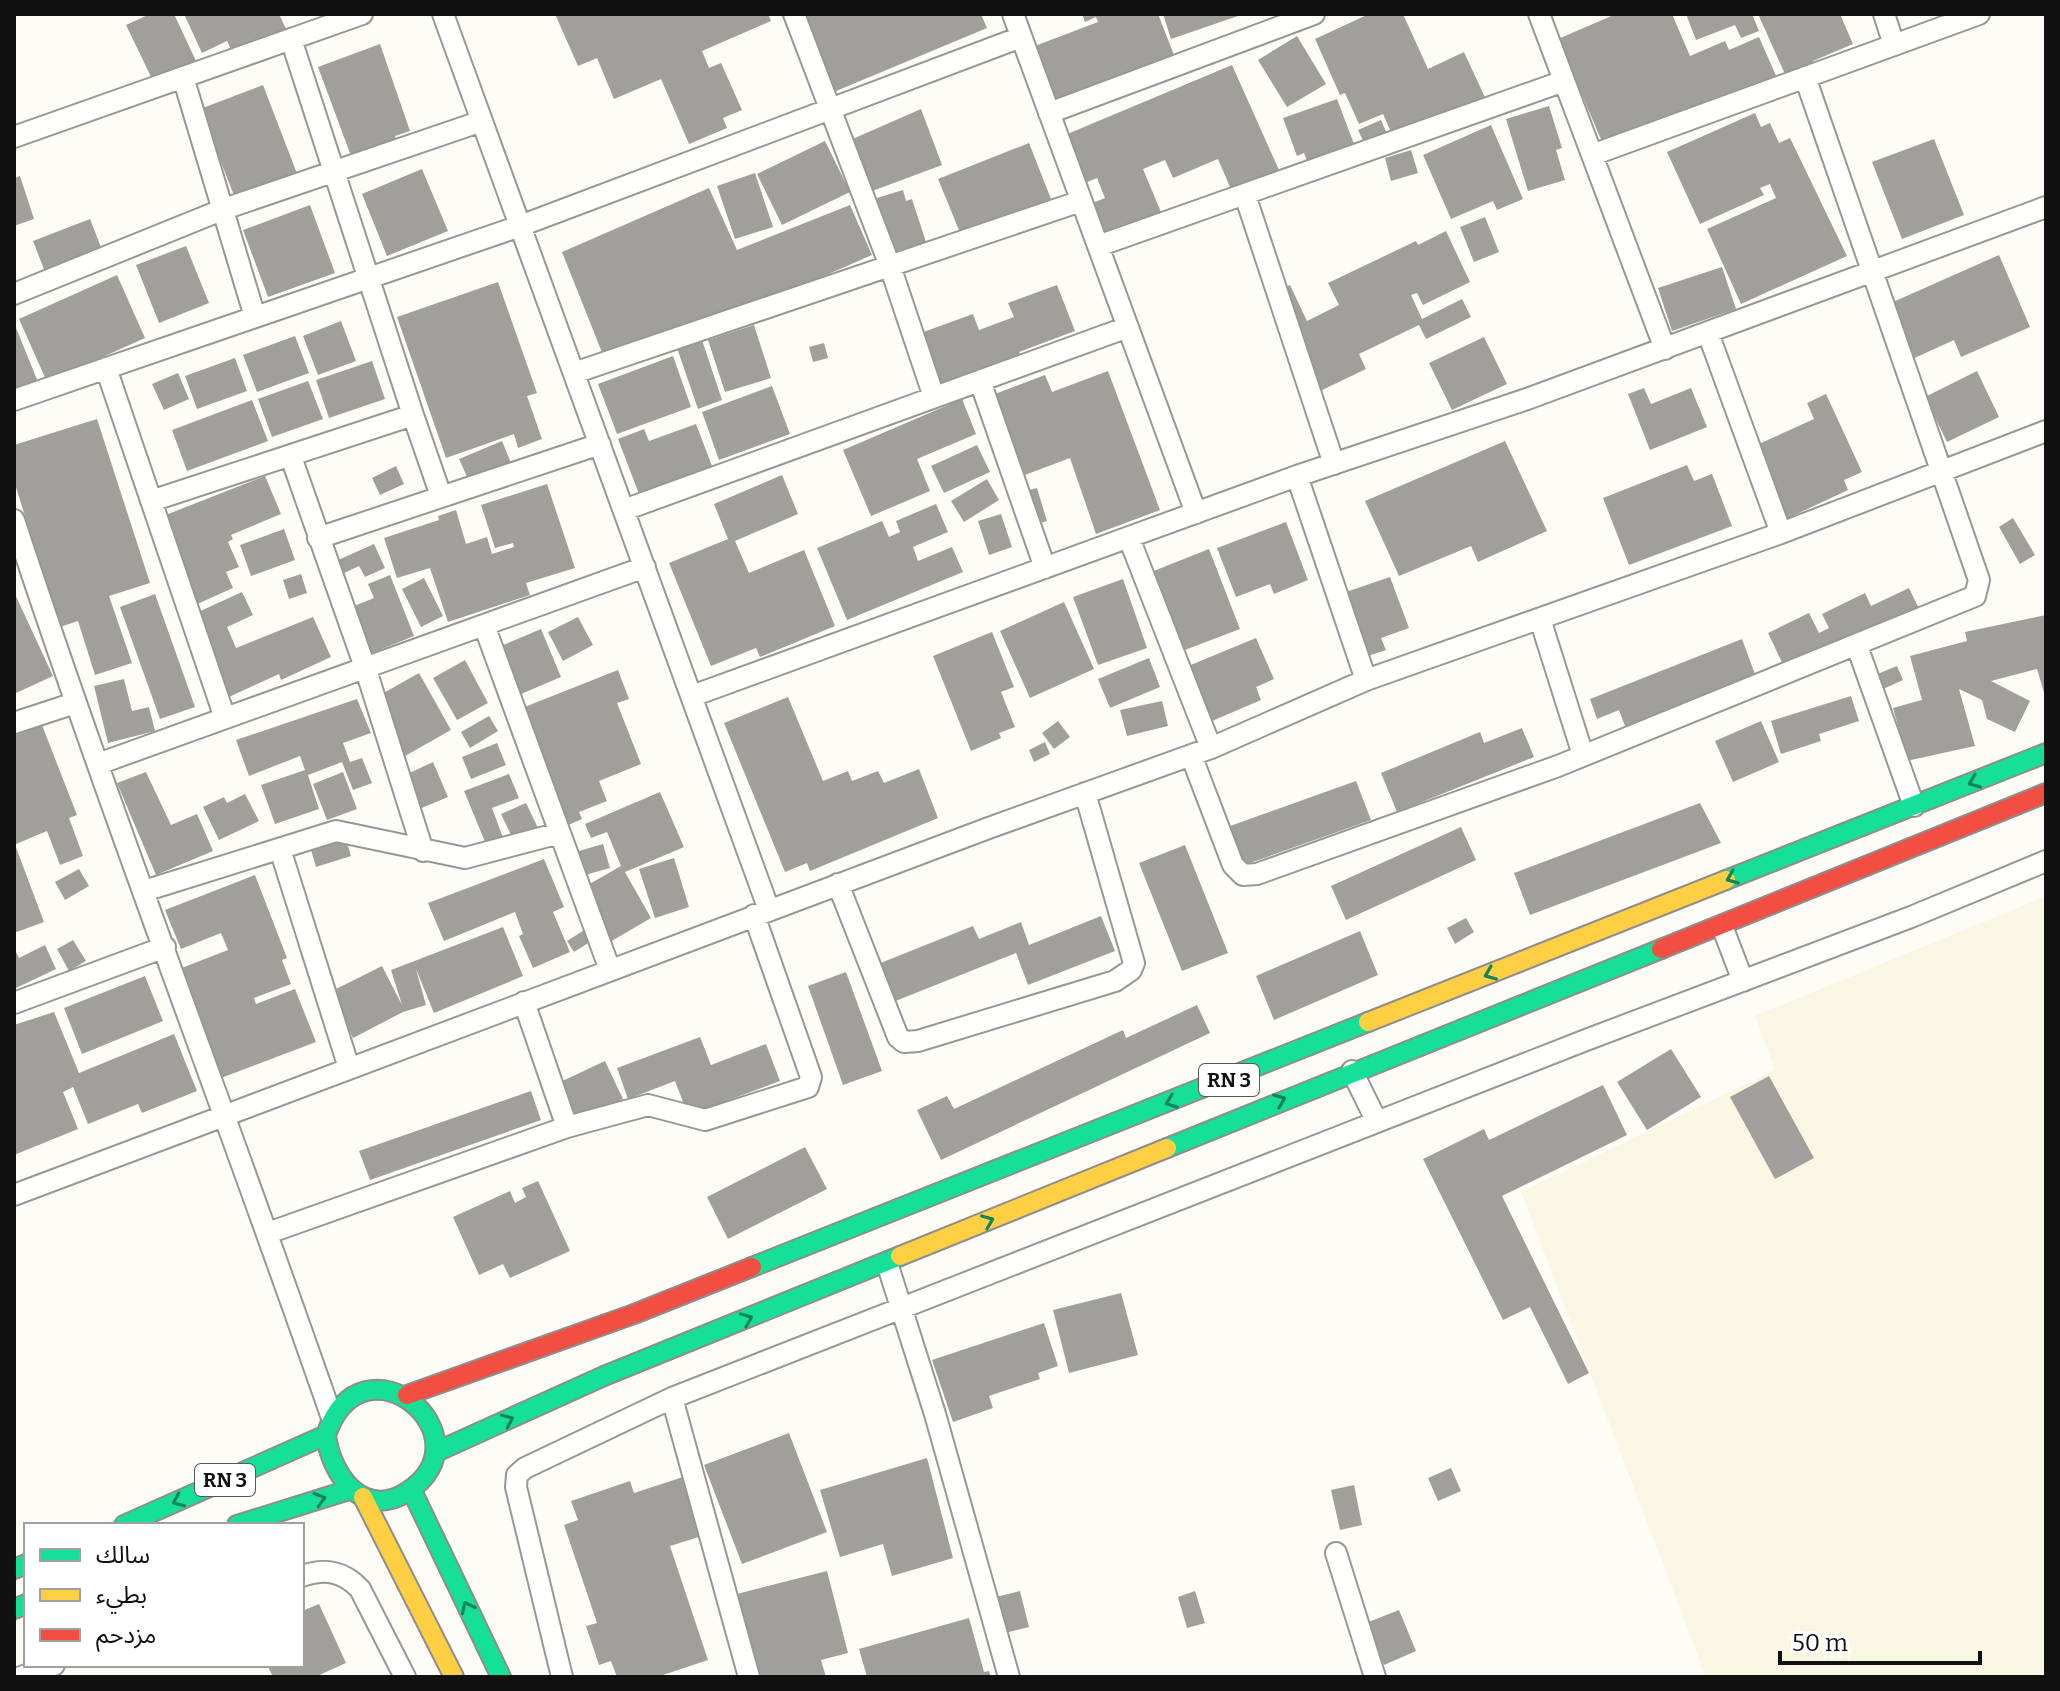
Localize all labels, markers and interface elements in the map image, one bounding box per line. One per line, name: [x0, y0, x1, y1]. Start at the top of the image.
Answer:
one-way arrow: [1967, 772, 1981, 789]
one-way arrow: [1726, 868, 1740, 885]
one-way arrow: [1484, 964, 1498, 981]
road number: RN 3: [1199, 1064, 1259, 1096]
one-way arrow: [1165, 1092, 1179, 1109]
one-way arrow: [1272, 1094, 1286, 1110]
one-way arrow: [980, 1214, 994, 1231]
one-way arrow: [739, 1312, 753, 1328]
one-way arrow: [499, 1413, 514, 1429]
road number: RN 3: [195, 1464, 255, 1496]
one-way arrow: [172, 1491, 187, 1507]
one-way arrow: [312, 1492, 326, 1508]
legend: [24, 1523, 304, 1667]
text: سالك: [96, 1541, 150, 1569]
text: بطيء: [96, 1581, 147, 1614]
one-way arrow: [461, 1600, 477, 1615]
scale bar: [1780, 1615, 1980, 1665]
text: مزدحم: [96, 1621, 156, 1652]
text: 50 m: [1792, 1629, 1848, 1657]

